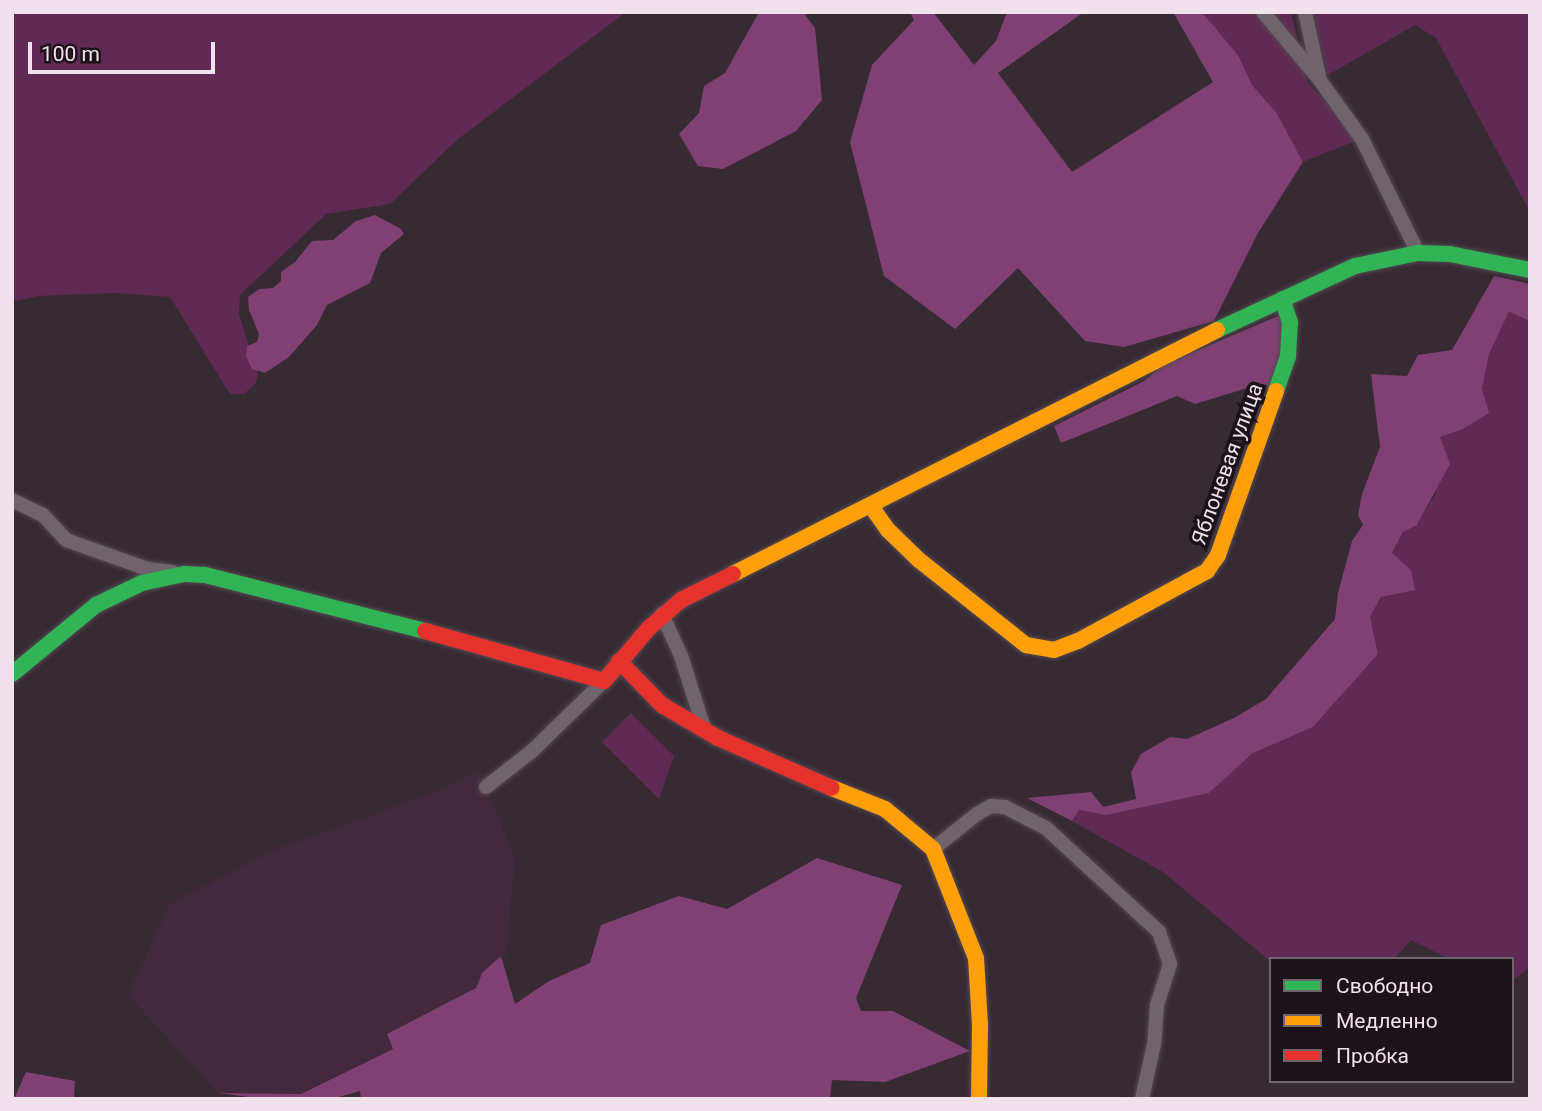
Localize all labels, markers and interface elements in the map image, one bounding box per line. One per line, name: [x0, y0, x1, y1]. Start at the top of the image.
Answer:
scale bar: [32, 28, 219, 72]
text: 100 m: [41, 42, 100, 66]
street label: Яблоневая улица: [1186, 380, 1268, 548]
legend: [1269, 957, 1514, 1083]
text: Свободно: [1336, 974, 1433, 998]
text: Медленно: [1336, 1009, 1438, 1033]
text: Пробка: [1336, 1044, 1409, 1068]

